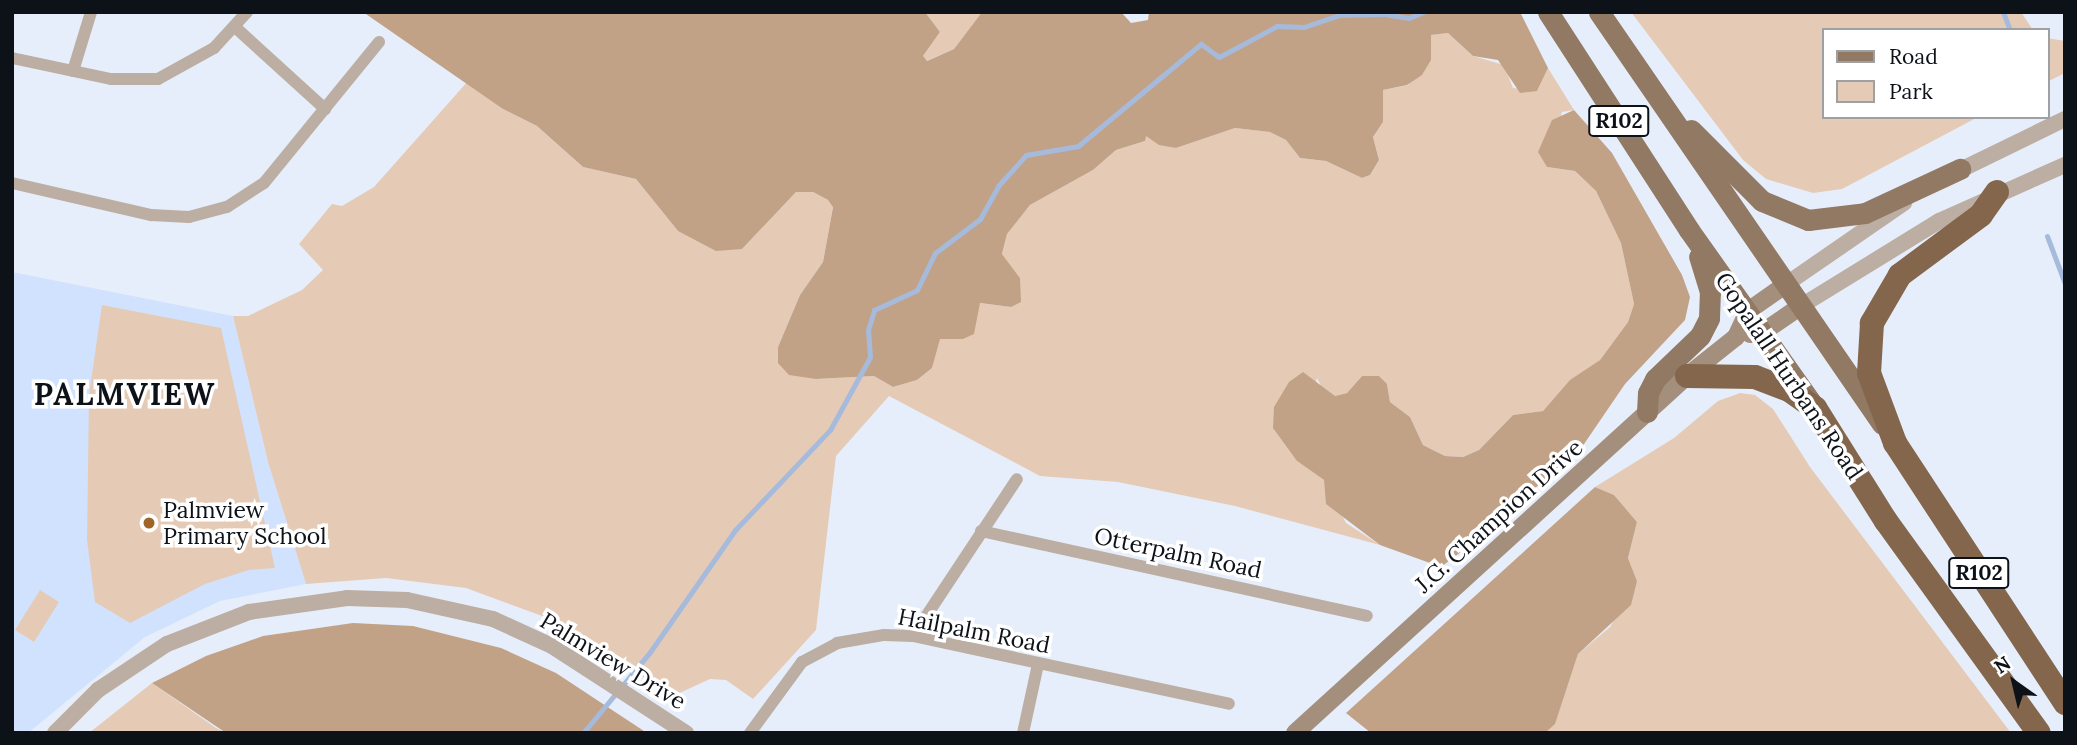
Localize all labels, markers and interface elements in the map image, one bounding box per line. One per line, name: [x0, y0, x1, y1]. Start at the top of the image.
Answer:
legend: [1822, 28, 2049, 119]
text: Road: [1889, 43, 1938, 70]
text: Park: [1889, 78, 1933, 105]
road number: R102: [1588, 104, 1650, 138]
street label: Gopalall Hurbans Road: [1709, 267, 1869, 485]
district label: PALMVIEW: [35, 376, 215, 412]
street label: J.G. Champion Drive: [1410, 434, 1588, 598]
place label: Palmview Primary School: [163, 496, 327, 550]
marker: Palmview Primary School: [141, 515, 157, 531]
street label: Otterpalm Road: [1092, 522, 1264, 584]
road number: R102: [1948, 556, 2010, 590]
street label: Hailpalm Road: [896, 603, 1052, 659]
street label: Palmview Drive: [535, 607, 691, 715]
north arrow: [1979, 647, 2049, 717]
text: N: [1989, 651, 2015, 679]

